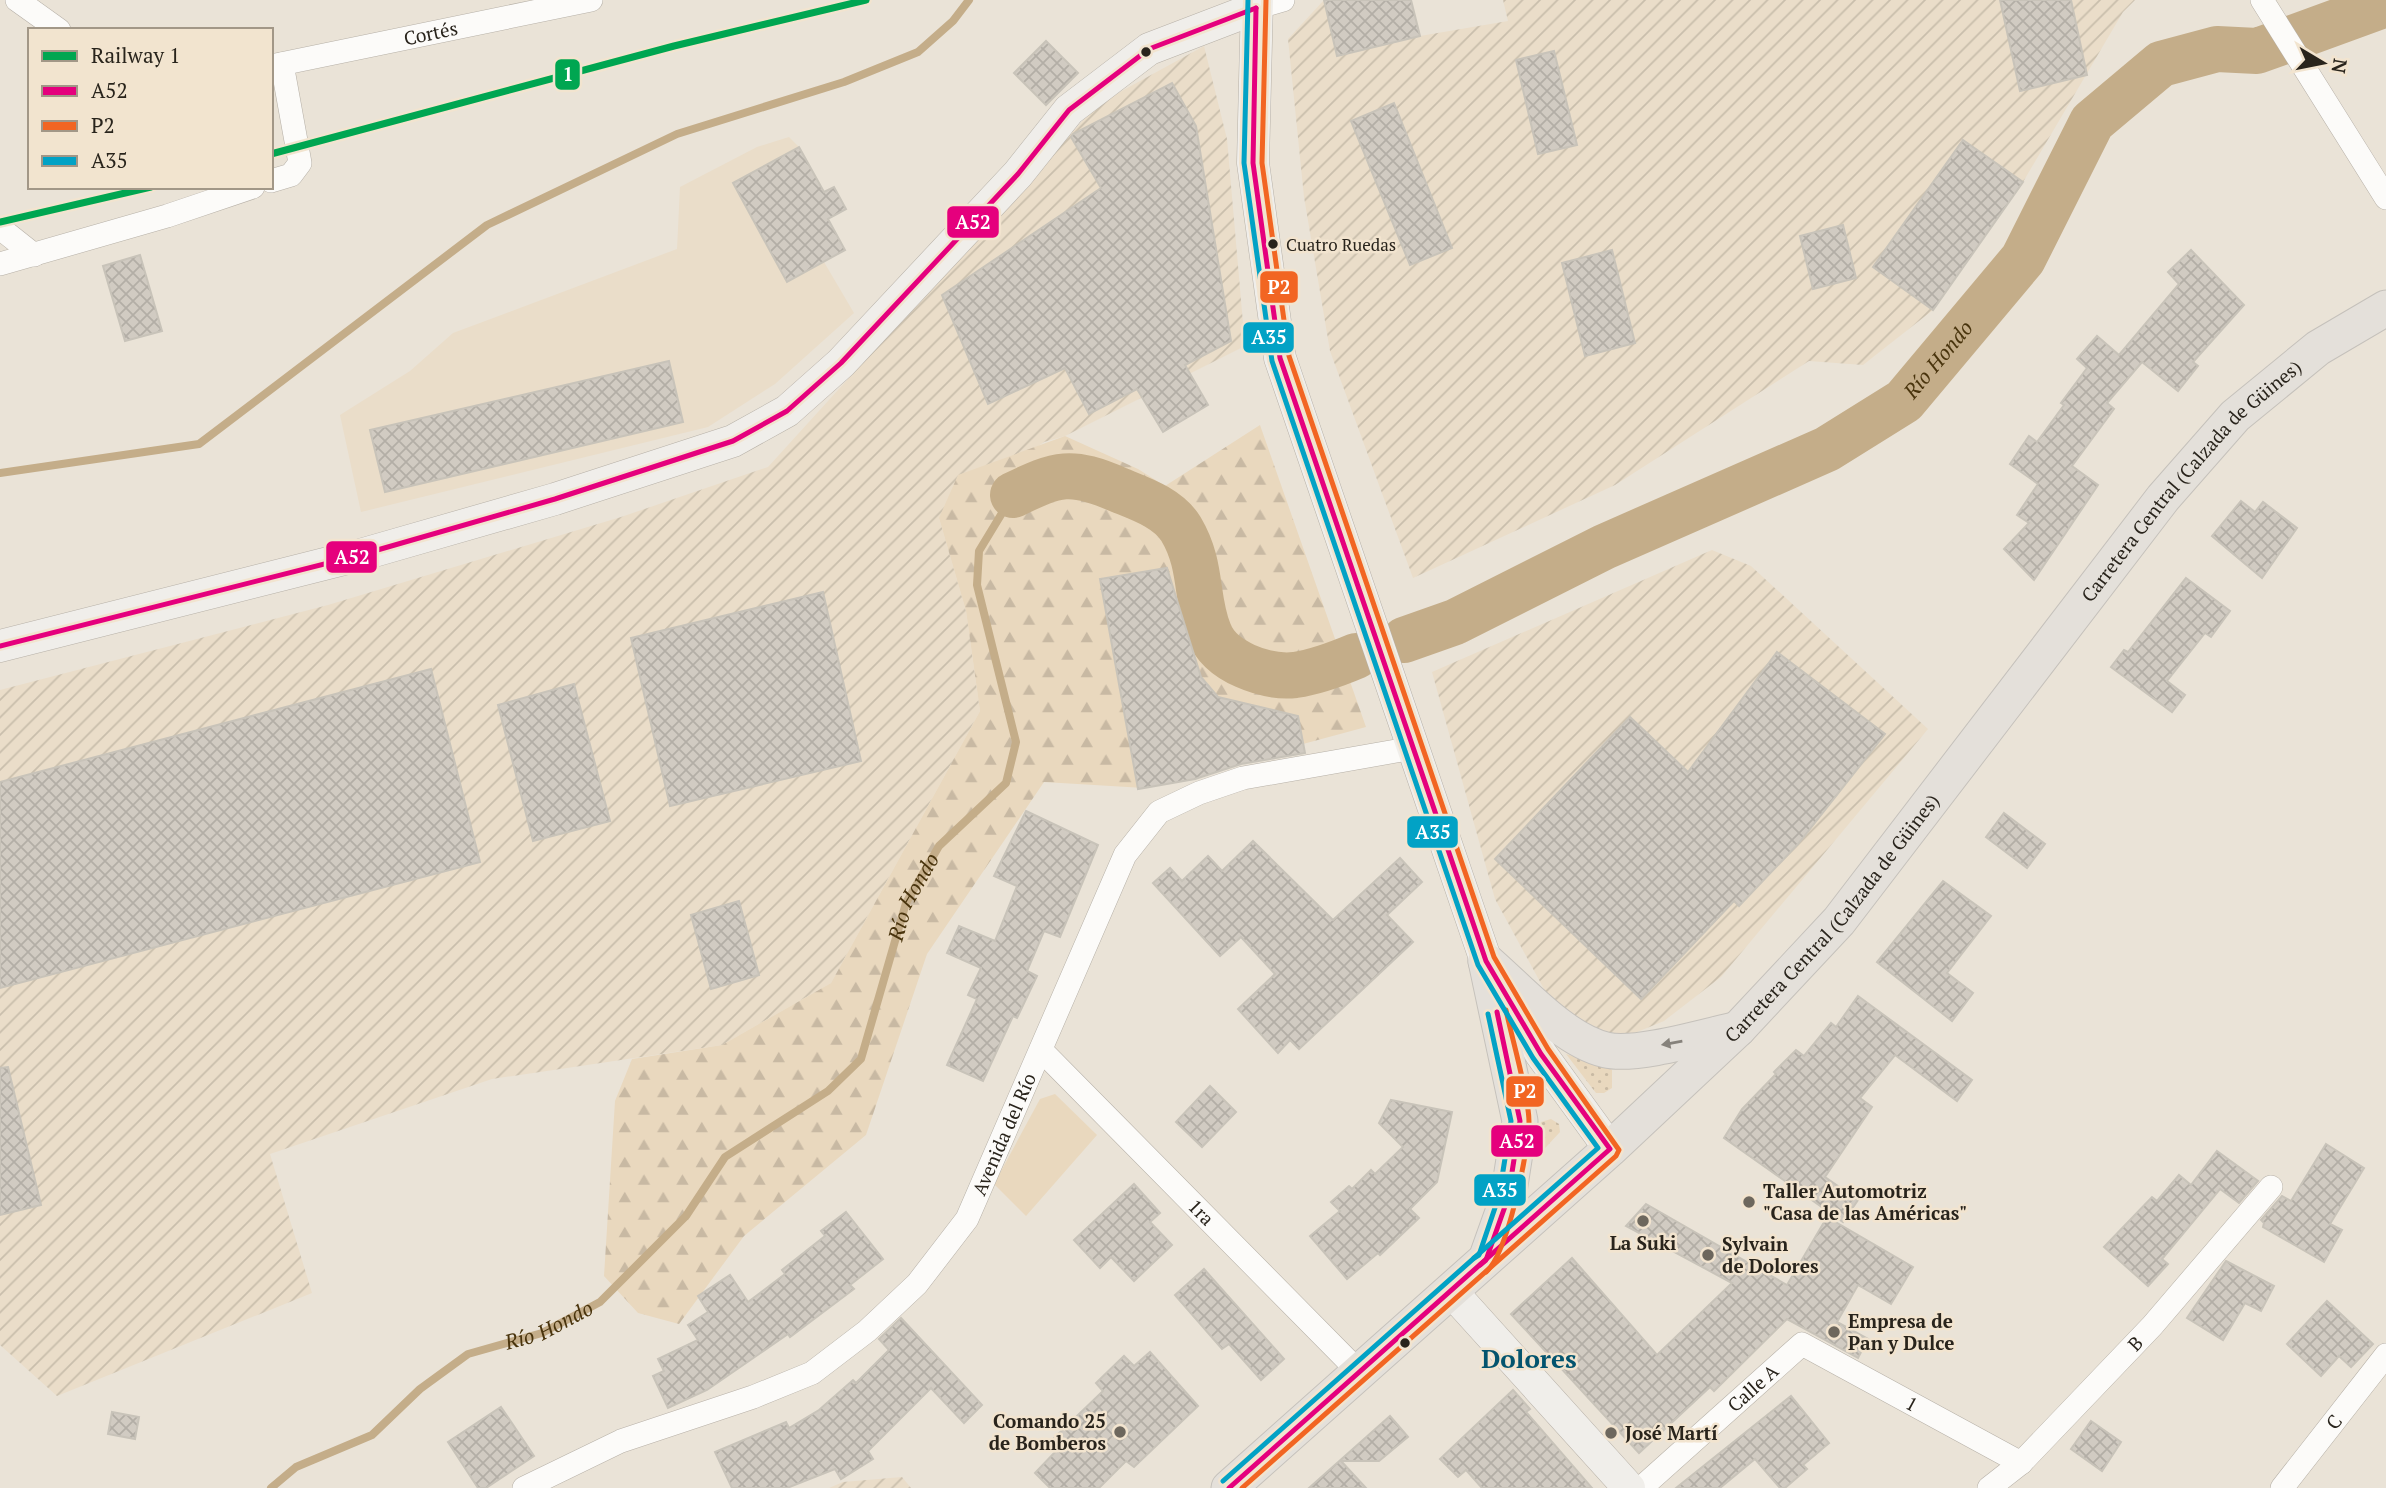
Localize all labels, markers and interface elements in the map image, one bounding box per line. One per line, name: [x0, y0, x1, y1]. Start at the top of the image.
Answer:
street label: Cortés: [401, 15, 460, 50]
legend: [28, 28, 273, 189]
north arrow: [2288, 28, 2358, 98]
text: Railway 1: [91, 41, 180, 69]
unlabelled marker: [1139, 45, 1153, 59]
text: N: [2327, 57, 2354, 76]
line badge: 1: [554, 58, 581, 91]
text: 1: [563, 61, 573, 86]
text: A52: [91, 76, 128, 104]
text: P2: [91, 111, 115, 139]
text: A35: [91, 146, 128, 174]
line badge: A52: [946, 205, 1000, 239]
text: A52: [955, 209, 991, 234]
place label: Cuatro Ruedas: [1286, 233, 1396, 256]
marker: Cuatro Ruedas: [1266, 237, 1280, 251]
line badge: P2: [1259, 270, 1299, 304]
text: P2: [1268, 274, 1290, 299]
water label: Río Hondo: [1896, 314, 1979, 405]
line badge: A35: [1242, 321, 1295, 354]
text: A35: [1251, 324, 1287, 349]
street label: Carretera Central (Calzada de Güines): [2075, 354, 2306, 607]
line badge: A52: [325, 540, 378, 574]
text: A52: [334, 544, 370, 569]
street label: Carretera Central (Calzada de Güines): [1719, 788, 1944, 1047]
line badge: A35: [1406, 815, 1459, 849]
text: A35: [1415, 819, 1451, 844]
water label: Río Hondo: [881, 848, 945, 945]
one-way arrow: [1660, 1038, 1682, 1049]
street label: Avenida del Río: [966, 1069, 1041, 1199]
line badge: P2: [1505, 1075, 1545, 1108]
text: P2: [1514, 1078, 1536, 1103]
line badge: A52: [1490, 1124, 1544, 1158]
text: A52: [1499, 1128, 1535, 1153]
line badge: A35: [1473, 1173, 1527, 1207]
text: A35: [1482, 1177, 1518, 1202]
place label: Taller Automotriz "Casa de las Américas": [1763, 1178, 1967, 1225]
street label: 1ra: [1183, 1193, 1220, 1231]
marker: Taller Automotriz "Casa de las Américas": [1741, 1194, 1757, 1210]
marker: La Suki: [1635, 1213, 1651, 1229]
place label: La Suki: [1610, 1230, 1676, 1255]
place label: Sylvain de Dolores: [1722, 1231, 1819, 1278]
marker: Sylvain de Dolores: [1700, 1247, 1716, 1263]
water label: Río Hondo: [500, 1293, 598, 1356]
place label: Empresa de Pan y Dulce: [1848, 1308, 1954, 1355]
marker: Empresa de Pan y Dulce: [1826, 1324, 1842, 1340]
street label: B: [2122, 1330, 2148, 1356]
unlabelled marker: [1398, 1336, 1412, 1350]
district label: Dolores: [1481, 1341, 1577, 1375]
street label: Calle A: [1722, 1358, 1783, 1417]
street label: 1: [1902, 1390, 1922, 1417]
place label: Comando 25 de Bomberos: [989, 1408, 1106, 1455]
street label: C: [2320, 1409, 2347, 1434]
place label: José Martí: [1625, 1420, 1717, 1445]
marker: Comando 25 de Bomberos: [1112, 1424, 1128, 1440]
marker: José Martí: [1603, 1425, 1619, 1441]

